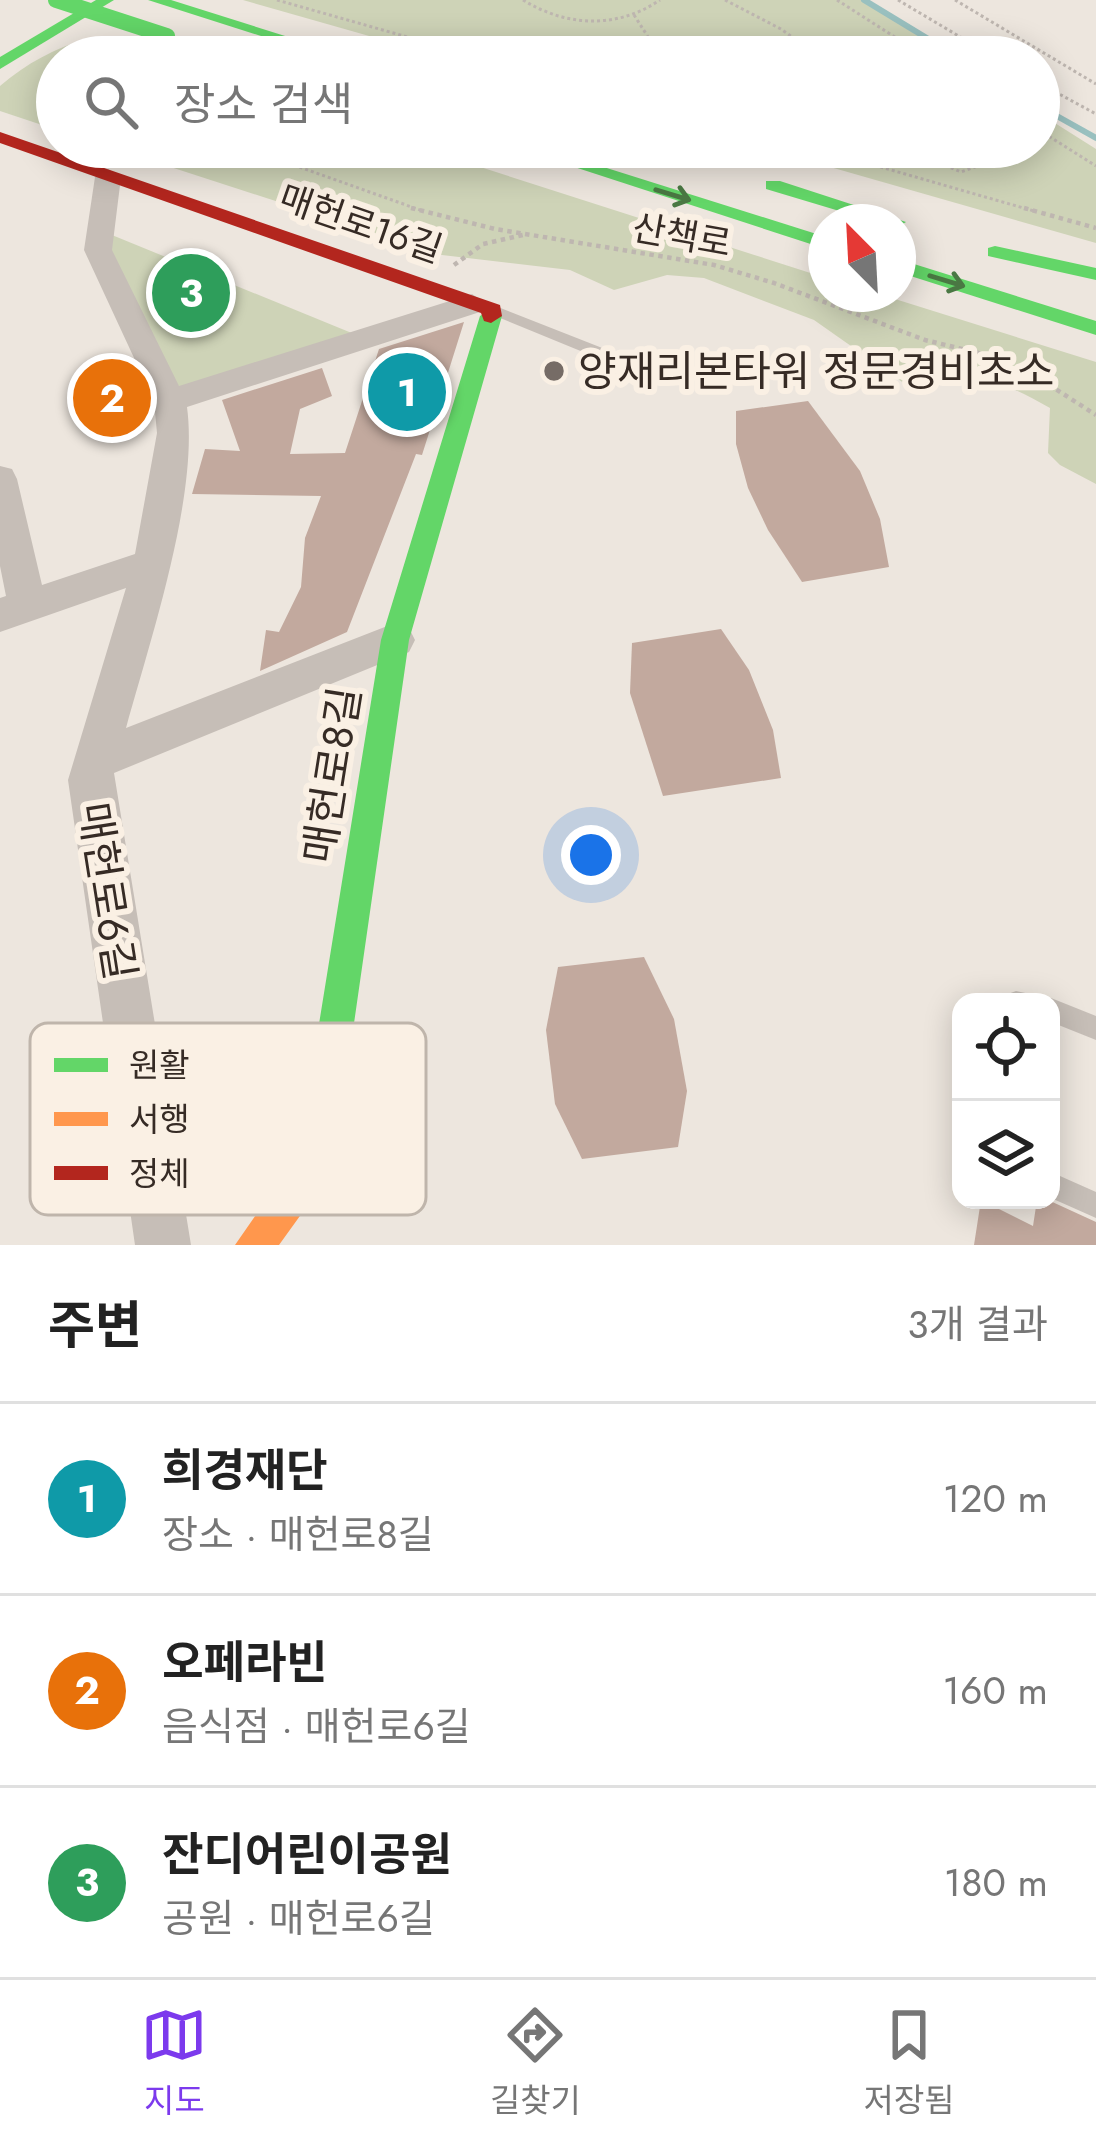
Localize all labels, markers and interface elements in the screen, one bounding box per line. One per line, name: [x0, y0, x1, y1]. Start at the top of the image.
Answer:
search box: [36, 36, 1060, 168]
icon: search: [78, 69, 144, 135]
text: 장소 검색: [174, 72, 353, 137]
street label: 매헌로16길: [272, 171, 450, 275]
one-way arrow: [653, 185, 691, 207]
street label: 산책로: [629, 201, 735, 269]
north arrow: [808, 204, 916, 312]
pin: 3: [152, 248, 230, 338]
one-way arrow: [927, 271, 965, 293]
place label: 양재리본타워 정문경비초소: [578, 341, 1054, 402]
pin: 1: [368, 347, 446, 437]
pin: 2: [73, 353, 151, 443]
marker: 양재리본타워 정문경비초소: [541, 358, 567, 384]
street label: 매헌로8길: [288, 683, 376, 867]
street label: 매헌로6길: [63, 798, 151, 984]
your location: [561, 825, 621, 885]
map controls: [952, 993, 1060, 1209]
button: locate: [952, 993, 1060, 1101]
legend: [30, 1023, 426, 1215]
text: 원활: [129, 1042, 190, 1089]
text: 서행: [129, 1096, 190, 1143]
button: layers: [952, 1101, 1060, 1209]
text: 정체: [129, 1150, 190, 1197]
text: 주변: [48, 1288, 142, 1362]
text: 3개 결과: [907, 1296, 1048, 1353]
text: 희경재단: [162, 1438, 328, 1503]
text: 1: [77, 1470, 97, 1527]
text: 120 m: [943, 1470, 1048, 1527]
text: 장소 · 매헌로8길: [162, 1506, 434, 1563]
text: 오페라빈: [162, 1630, 328, 1695]
text: 2: [74, 1662, 100, 1719]
text: 160 m: [942, 1662, 1048, 1719]
text: 음식점 · 매헌로6길: [162, 1698, 471, 1755]
text: 잔디어린이공원: [162, 1822, 452, 1887]
text: 3: [75, 1854, 99, 1911]
text: 180 m: [944, 1854, 1048, 1911]
text: 공원 · 매헌로6길: [162, 1890, 435, 1947]
tab: 지도: [141, 2002, 207, 2124]
tab: 길찾기: [490, 2002, 581, 2124]
tab: 저장됨: [864, 2002, 955, 2124]

